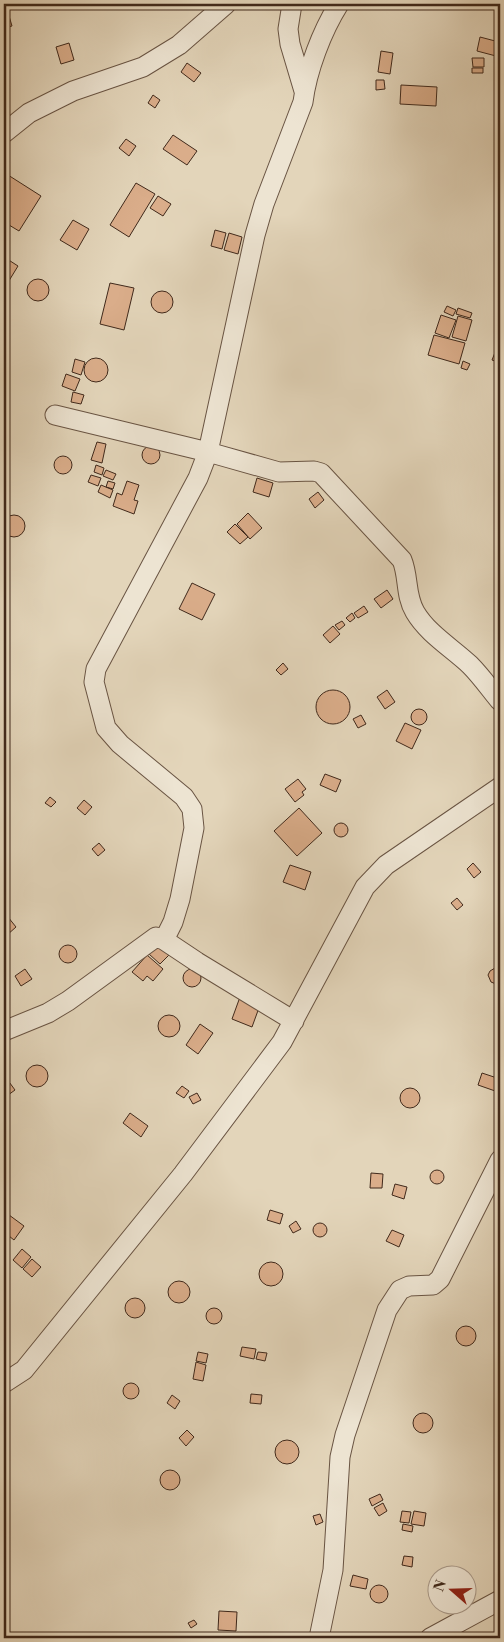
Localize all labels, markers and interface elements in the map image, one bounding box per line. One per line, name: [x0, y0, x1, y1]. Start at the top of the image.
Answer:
north arrow: [426, 1564, 476, 1614]
text: N: [430, 1578, 451, 1594]

